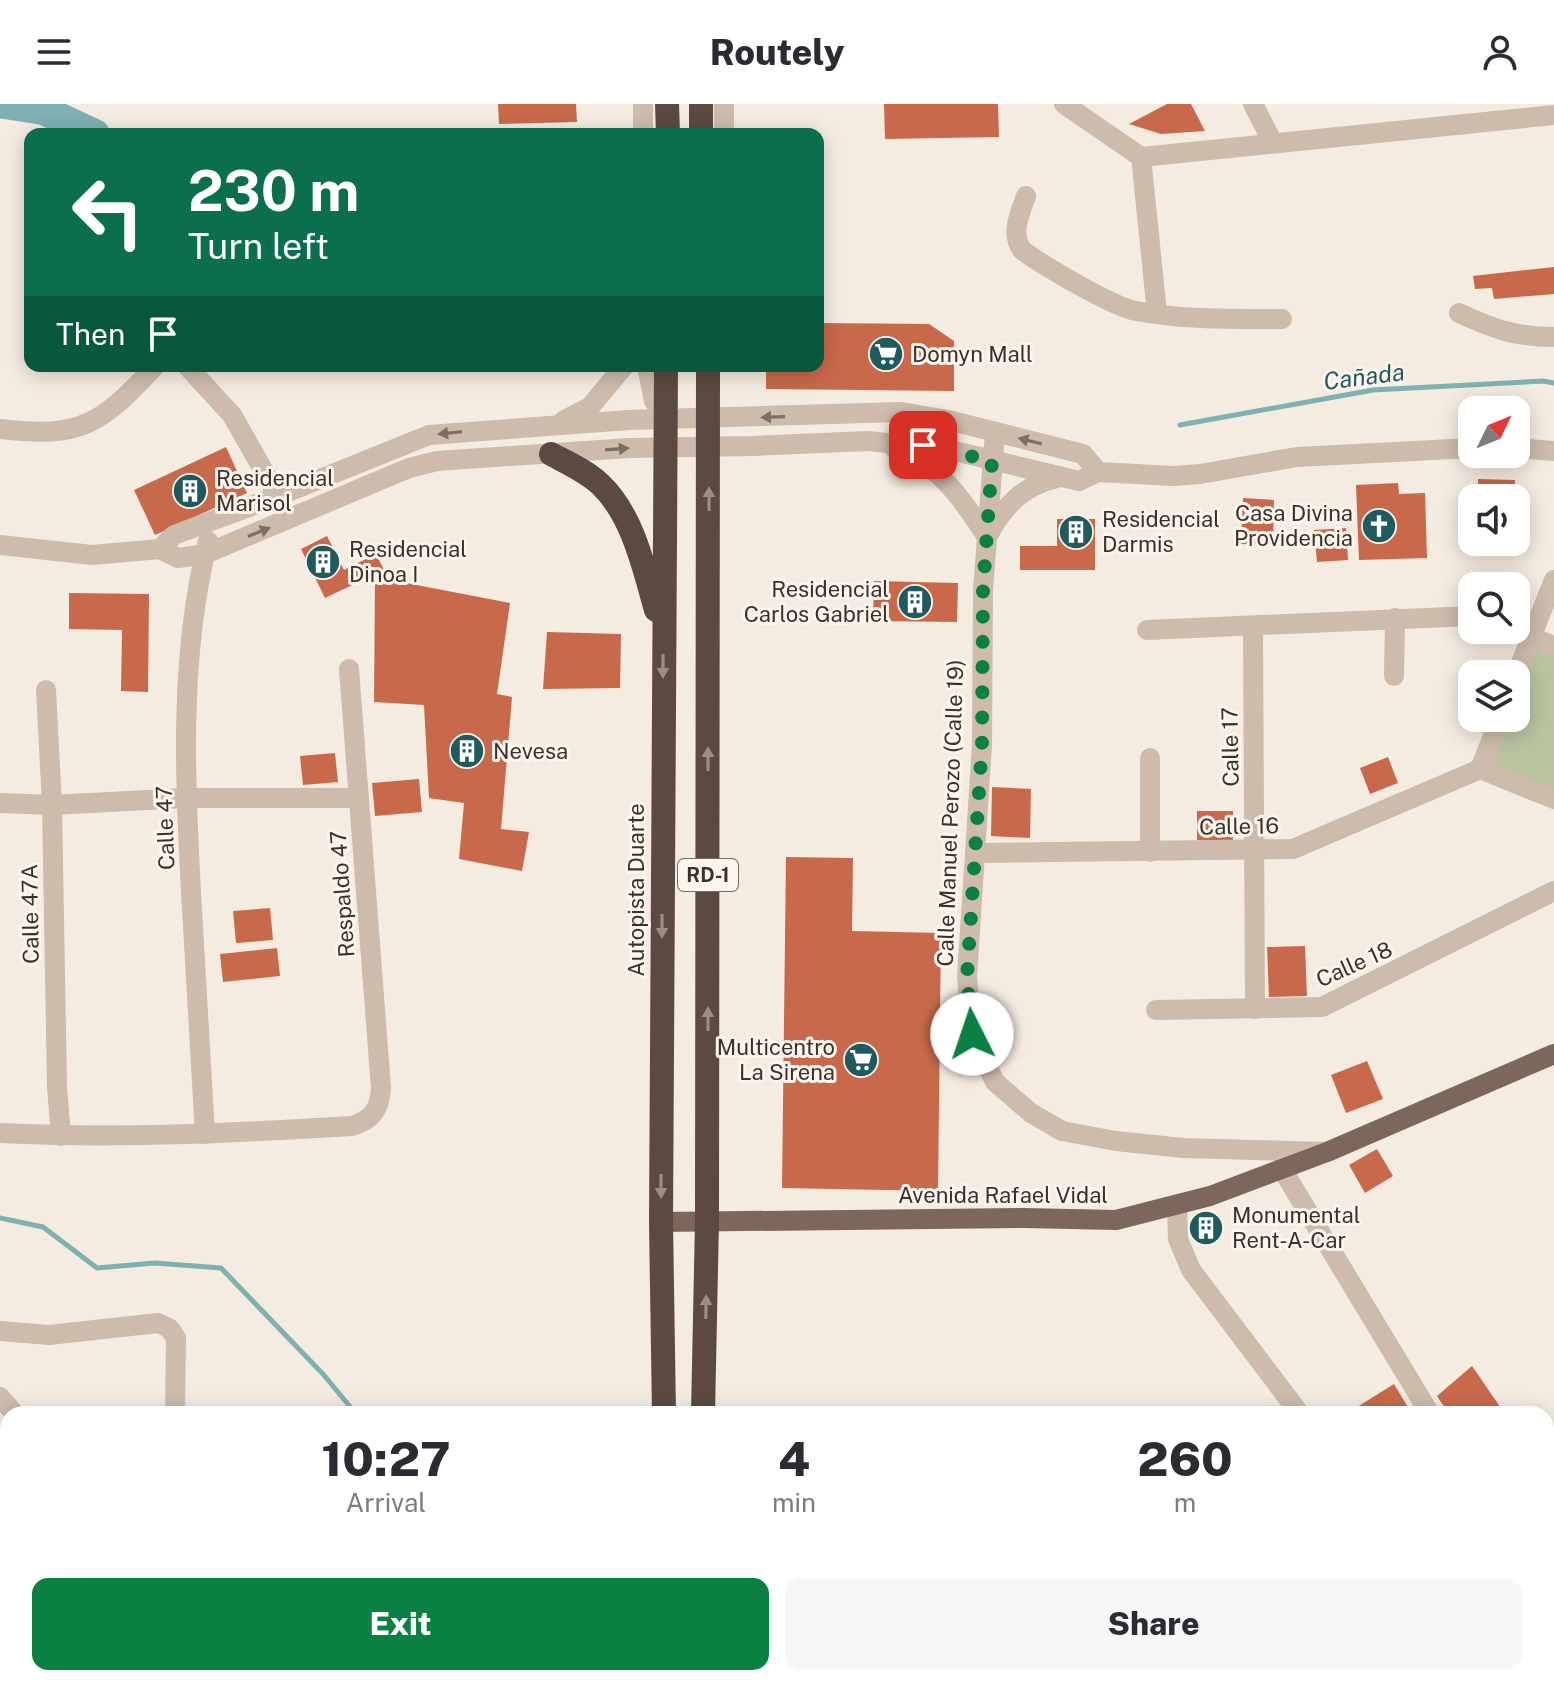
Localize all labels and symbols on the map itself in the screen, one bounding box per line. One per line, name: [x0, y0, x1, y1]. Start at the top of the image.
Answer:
supermarket icon: Domyn Mall: [867, 335, 905, 373]
place label: Domyn Mall: [912, 341, 1033, 367]
water label: Cañada: [1322, 357, 1406, 395]
north arrow: [1458, 396, 1530, 468]
one-way arrow: [760, 411, 785, 424]
pin: [889, 411, 957, 479]
one-way arrow: [437, 426, 462, 439]
one-way arrow: [1017, 434, 1042, 447]
one-way arrow: [605, 442, 630, 455]
place label: Residencial Marisol: [216, 465, 334, 516]
building icon: Residencial Marisol: [171, 472, 209, 510]
one-way arrow: [703, 486, 715, 511]
place label: Casa Divina Providencia: [1234, 500, 1353, 551]
place label: Residencial Darmis: [1102, 506, 1220, 557]
church icon: Casa Divina Providencia: [1360, 507, 1398, 545]
building icon: Residencial Darmis: [1057, 513, 1095, 551]
one-way arrow: [247, 525, 271, 538]
place label: Residencial Dinoa I: [349, 536, 467, 587]
building icon: Residencial Dinoa I: [304, 543, 342, 581]
place label: Residencial Carlos Gabriel: [744, 576, 889, 627]
building icon: Residencial Carlos Gabriel: [896, 583, 934, 621]
one-way arrow: [657, 654, 669, 679]
street label: Calle Manuel Perozo (Calle 19): [932, 659, 968, 967]
street label: Calle 17: [1216, 707, 1244, 787]
building icon: Nevesa: [448, 732, 486, 770]
place label: Nevesa: [493, 738, 568, 764]
one-way arrow: [702, 746, 714, 771]
street label: Calle 47: [151, 785, 179, 871]
street label: Autopista Duarte: [623, 803, 649, 977]
street label: Calle 16: [1199, 812, 1279, 840]
street label: Respaldo 47: [325, 830, 359, 958]
road number: RD-1: [678, 859, 738, 891]
street label: Calle 47A: [16, 864, 44, 964]
one-way arrow: [656, 914, 668, 939]
street label: Calle 18: [1312, 936, 1396, 992]
position arrow: [930, 992, 1014, 1076]
one-way arrow: [702, 1006, 714, 1031]
place label: Multicentro La Sirena: [717, 1034, 835, 1085]
supermarket icon: Multicentro La Sirena: [842, 1041, 880, 1079]
one-way arrow: [655, 1174, 667, 1199]
street label: Avenida Rafael Vidal: [898, 1182, 1108, 1208]
place label: Monumental Rent-A-Car: [1232, 1202, 1360, 1253]
building icon: Monumental Rent-A-Car: [1187, 1209, 1225, 1247]
one-way arrow: [699, 1294, 712, 1319]

